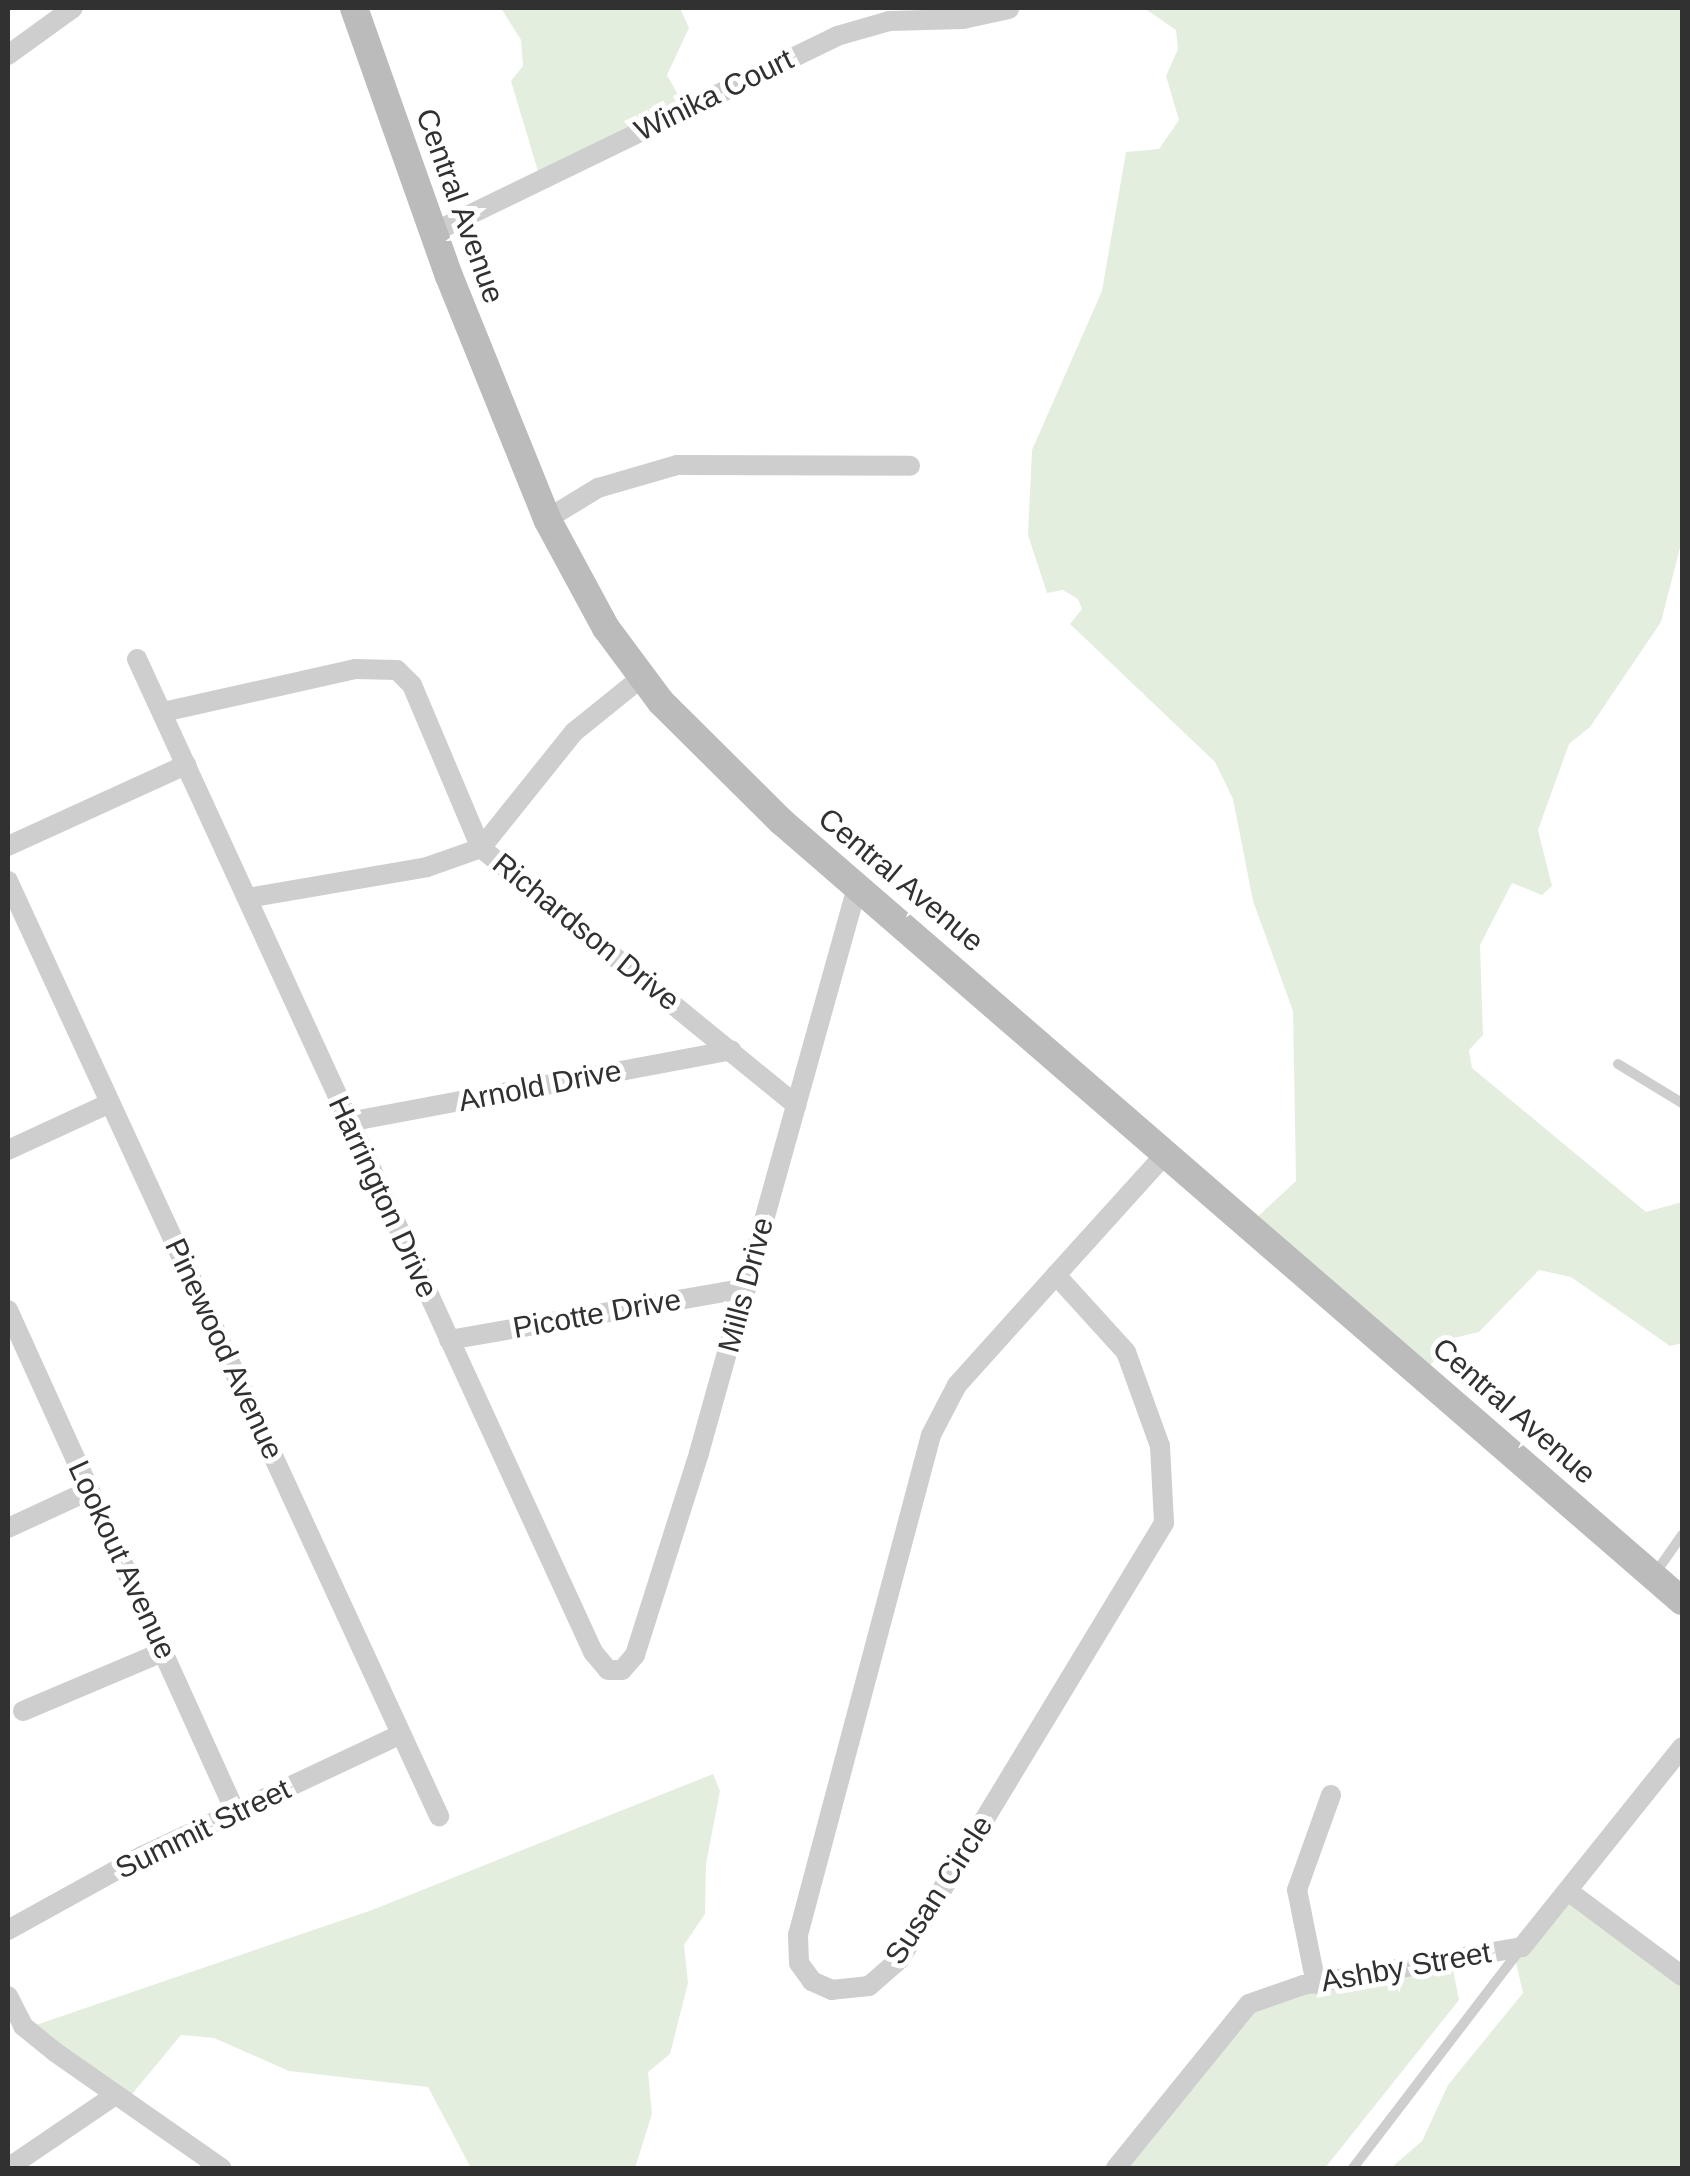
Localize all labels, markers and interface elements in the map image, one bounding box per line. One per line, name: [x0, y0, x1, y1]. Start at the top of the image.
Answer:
street label: Winika Court: [629, 41, 799, 149]
street label: Central Avenue: [408, 103, 512, 309]
street label: Central Avenue: [810, 800, 992, 960]
street label: Richardson Drive: [485, 846, 687, 1018]
street label: Arnold Drive: [456, 1053, 624, 1119]
street label: Harrington Drive: [321, 1090, 445, 1304]
street label: Mills Drive: [711, 1214, 781, 1356]
street label: Pinewood Avenue: [157, 1232, 291, 1466]
street label: Picotte Drive: [510, 1282, 684, 1346]
street label: Central Avenue: [1424, 1330, 1604, 1492]
street label: Lookout Avenue: [60, 1454, 184, 1666]
street label: Summit Street: [110, 1771, 296, 1887]
street label: Susan Circle: [878, 1809, 1000, 1971]
street label: Ashby Street: [1318, 1934, 1494, 2000]

